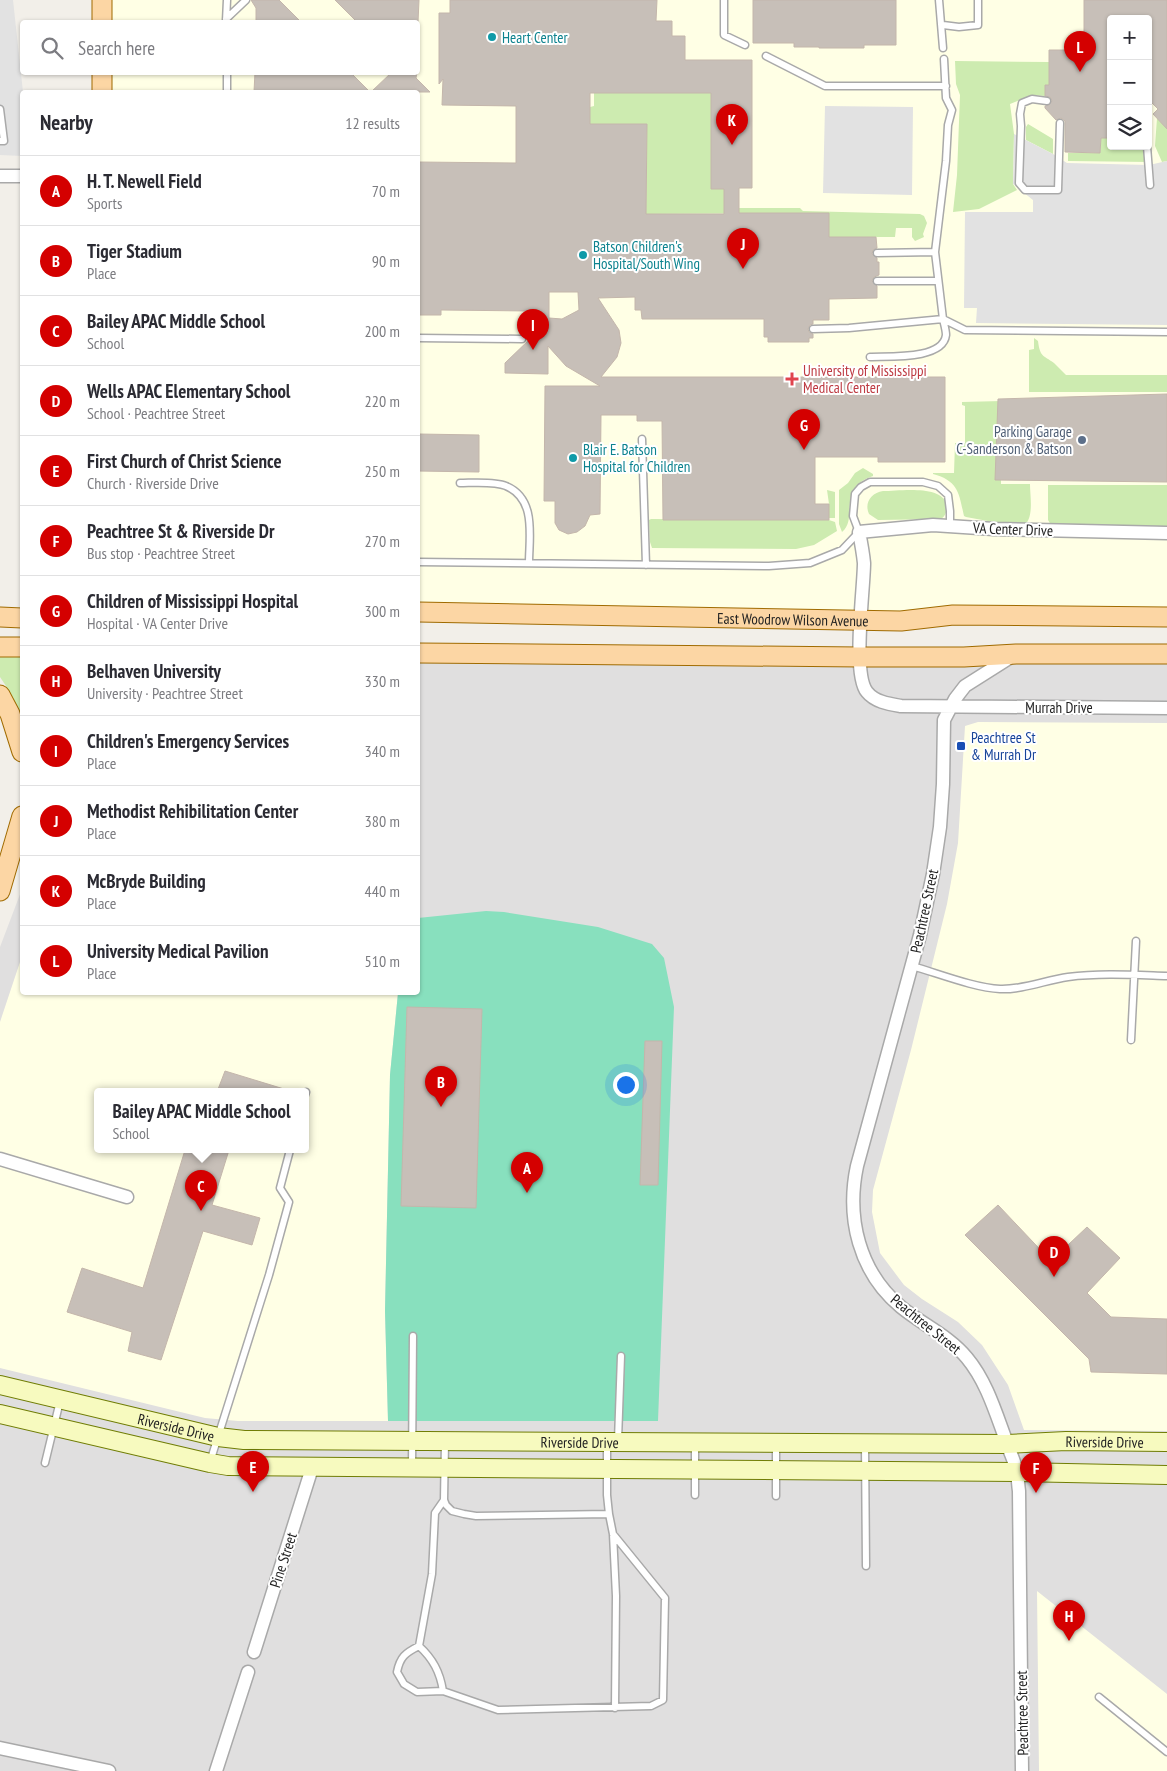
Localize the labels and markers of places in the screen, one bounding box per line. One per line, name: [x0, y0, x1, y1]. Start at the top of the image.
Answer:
place label: Heart Center: [502, 28, 568, 47]
marker: Heart Center: [486, 31, 498, 43]
pin: L: [1064, 31, 1096, 72]
pin: K: [716, 104, 748, 145]
pin: J: [727, 228, 759, 269]
place label: Batson Children's Hospital/South Wing: [593, 237, 700, 273]
marker: Batson Children's Hospital/South Wing: [577, 249, 589, 261]
pin: I: [517, 309, 549, 350]
place label: University of Mississippi Medical Center: [803, 361, 927, 397]
marker: University of Mississippi Medical Center: [785, 372, 799, 386]
pin: G: [788, 409, 820, 450]
place label: Parking Garage C-Sanderson & Batson: [956, 422, 1072, 458]
marker: Parking Garage C-Sanderson & Batson: [1076, 434, 1088, 446]
place label: Blair E. Batson Hospital for Children: [583, 440, 690, 476]
marker: Blair E. Batson Hospital for Children: [567, 452, 579, 464]
place label: Peachtree St & Murrah Dr: [971, 728, 1037, 764]
marker: Peachtree St & Murrah Dr: [955, 740, 967, 752]
pin: B: [425, 1066, 457, 1107]
pin: A: [511, 1152, 543, 1193]
pin: C: [185, 1170, 217, 1211]
pin: D: [1038, 1236, 1070, 1277]
pin: E: [237, 1451, 269, 1492]
pin: F: [1020, 1452, 1052, 1493]
pin: H: [1053, 1600, 1085, 1641]

